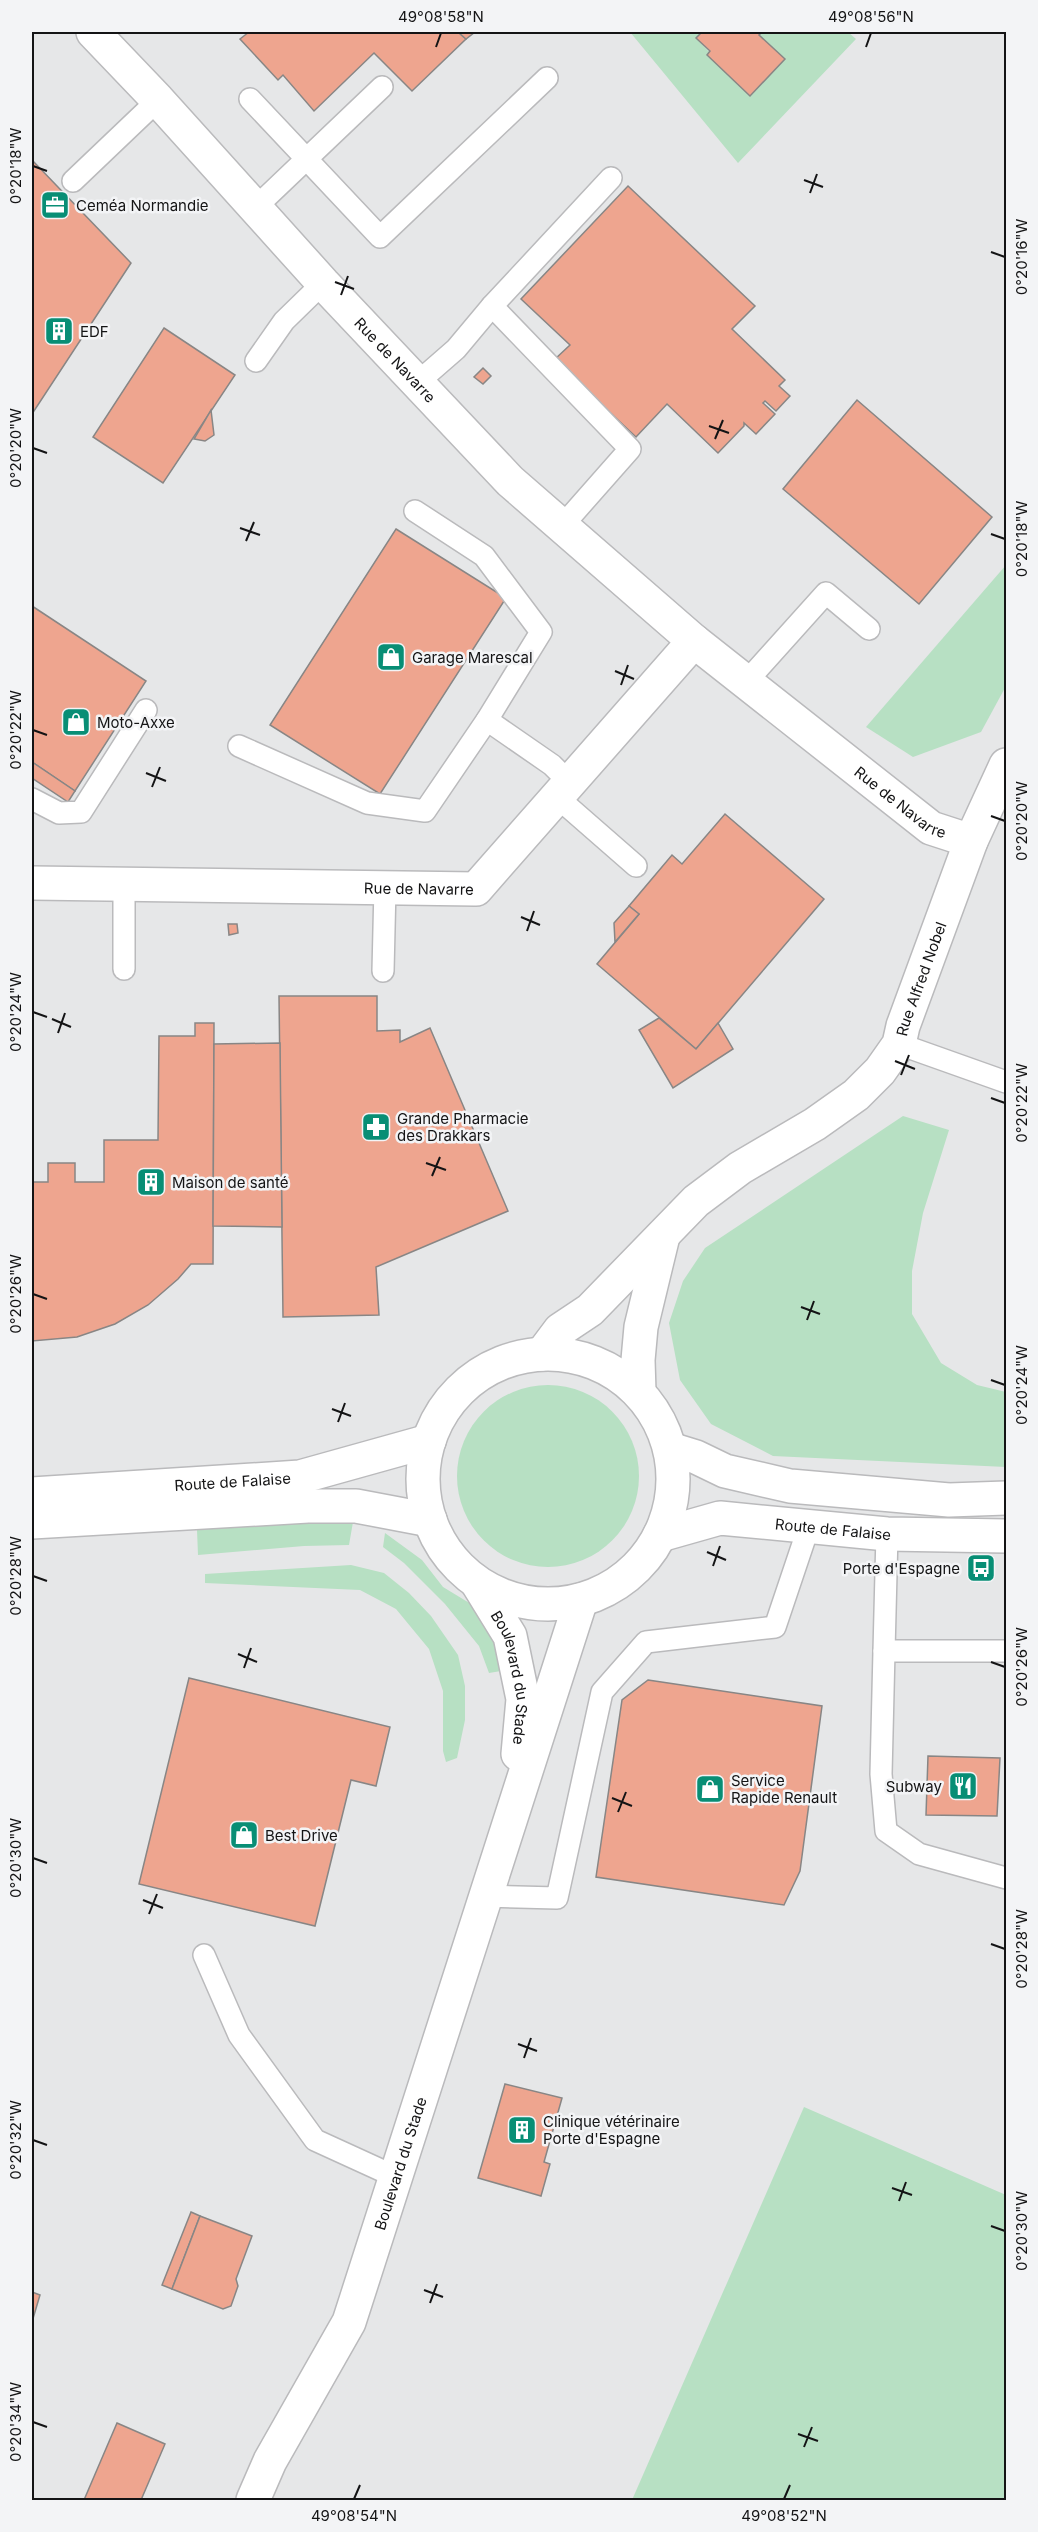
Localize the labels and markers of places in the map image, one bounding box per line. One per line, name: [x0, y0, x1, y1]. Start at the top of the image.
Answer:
office icon: Ceméa Normandie: [39, 189, 71, 221]
place label: Ceméa Normandie: [76, 196, 209, 215]
building icon: EDF: [43, 315, 75, 347]
place label: EDF: [80, 322, 109, 341]
shop icon: Garage Marescal: [375, 641, 407, 673]
place label: Garage Marescal: [412, 648, 533, 667]
shop icon: Moto-Axxe: [60, 706, 92, 738]
place label: Moto-Axxe: [97, 713, 175, 732]
place label: Grande Pharmacie des Drakkars: [397, 1109, 529, 1145]
pharmacy icon: Grande Pharmacie des Drakkars: [360, 1111, 392, 1143]
building icon: Maison de santé: [135, 1166, 167, 1198]
place label: Maison de santé: [172, 1173, 288, 1192]
bus stop icon: Porte d'Espagne: [965, 1552, 997, 1584]
place label: Porte d'Espagne: [843, 1559, 960, 1578]
restaurant icon: Subway: [947, 1770, 979, 1802]
place label: Service Rapide Renault: [731, 1771, 837, 1807]
shop icon: Service Rapide Renault: [694, 1773, 726, 1805]
place label: Subway: [886, 1777, 943, 1796]
shop icon: Best Drive: [228, 1819, 260, 1851]
place label: Best Drive: [265, 1826, 338, 1845]
place label: Clinique vétérinaire Porte d'Espagne: [543, 2112, 680, 2148]
building icon: Clinique vétérinaire Porte d'Espagne: [506, 2114, 538, 2146]

